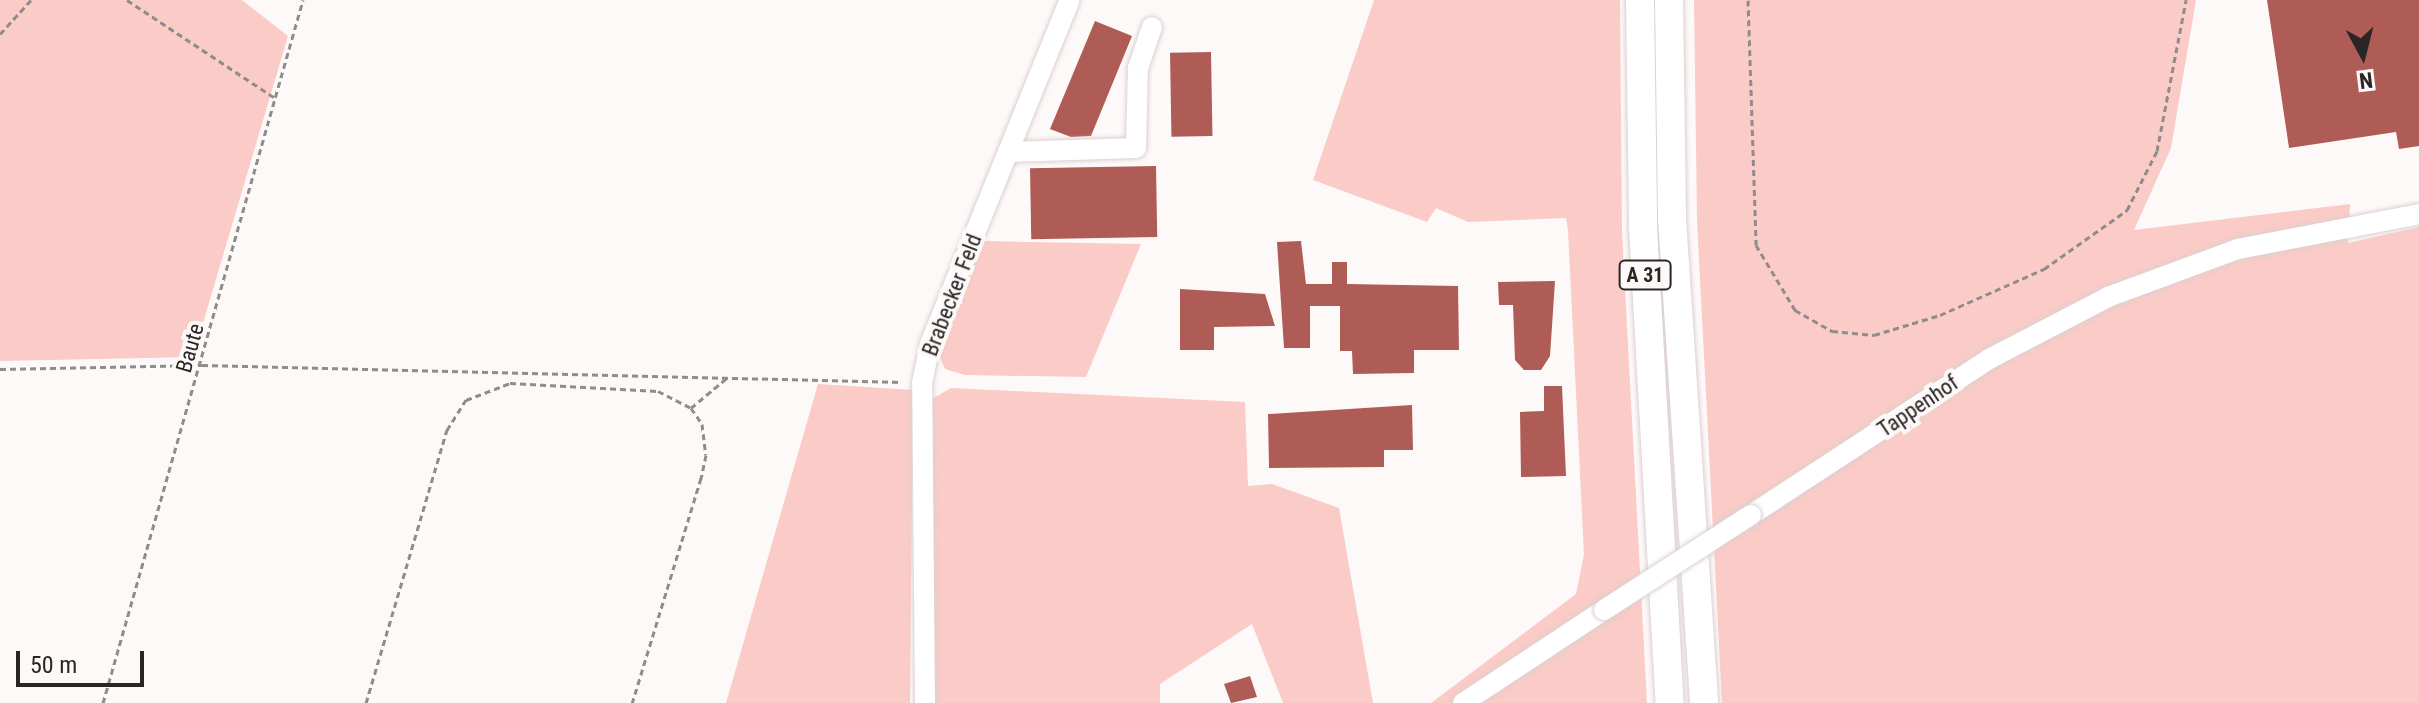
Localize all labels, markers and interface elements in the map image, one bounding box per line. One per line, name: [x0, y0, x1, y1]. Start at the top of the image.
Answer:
north arrow: [2323, 16, 2403, 96]
text: N: [2358, 67, 2374, 94]
street label: Brabecker Feld: [917, 230, 987, 360]
road number: A 31: [1617, 259, 1673, 291]
street label: Baute: [170, 320, 210, 376]
street label: Tappenhof: [1872, 369, 1964, 443]
scale bar: [20, 635, 148, 685]
text: 50 m: [30, 651, 77, 679]

